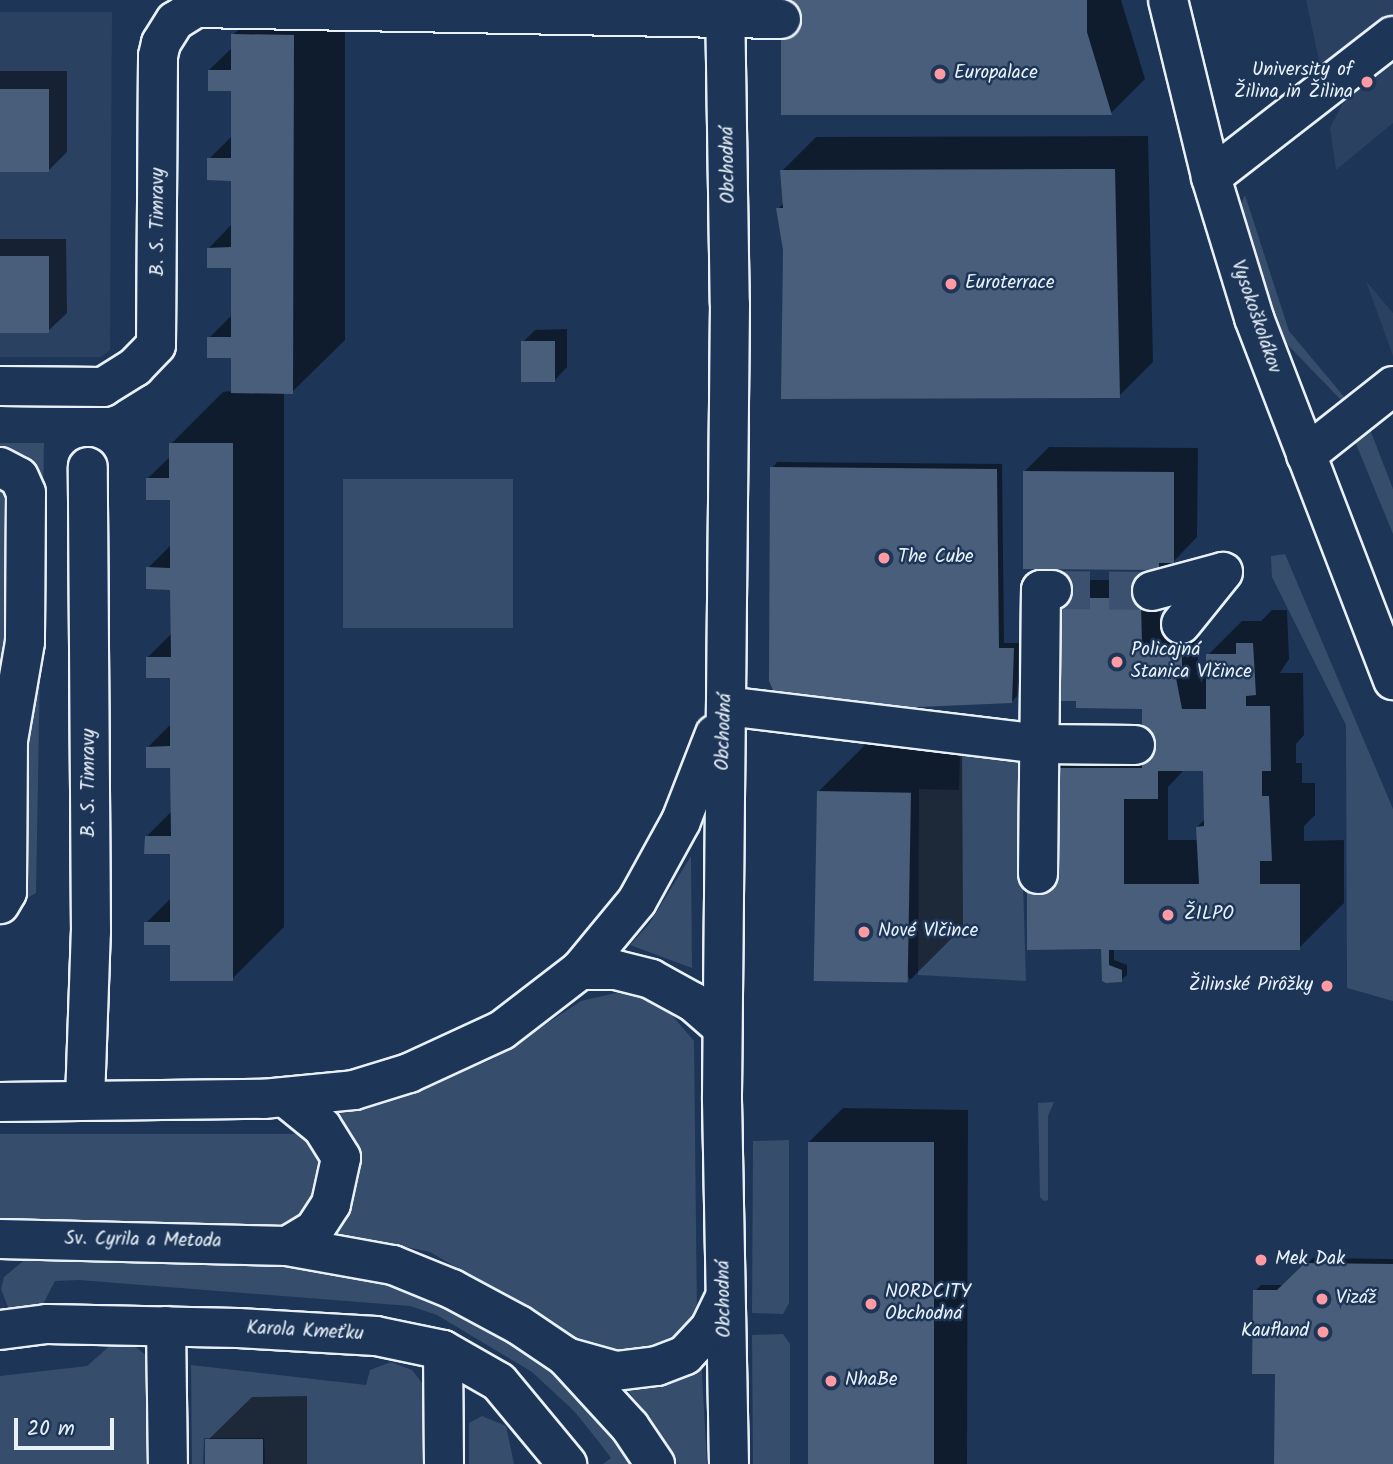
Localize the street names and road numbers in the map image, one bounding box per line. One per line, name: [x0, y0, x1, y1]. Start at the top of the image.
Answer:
street label: Obchodná: [717, 126, 741, 204]
street label: B. S. Timravy: [148, 168, 170, 276]
street label: Vysokoškolákov: [1225, 257, 1285, 377]
street label: Obchodná: [712, 693, 738, 771]
street label: B. S. Timravy: [79, 729, 101, 837]
street label: Sv. Cyrila a Metoda: [64, 1228, 222, 1254]
street label: Obchodná: [713, 1260, 737, 1338]
street label: Karola Kmeťku: [246, 1318, 364, 1346]

